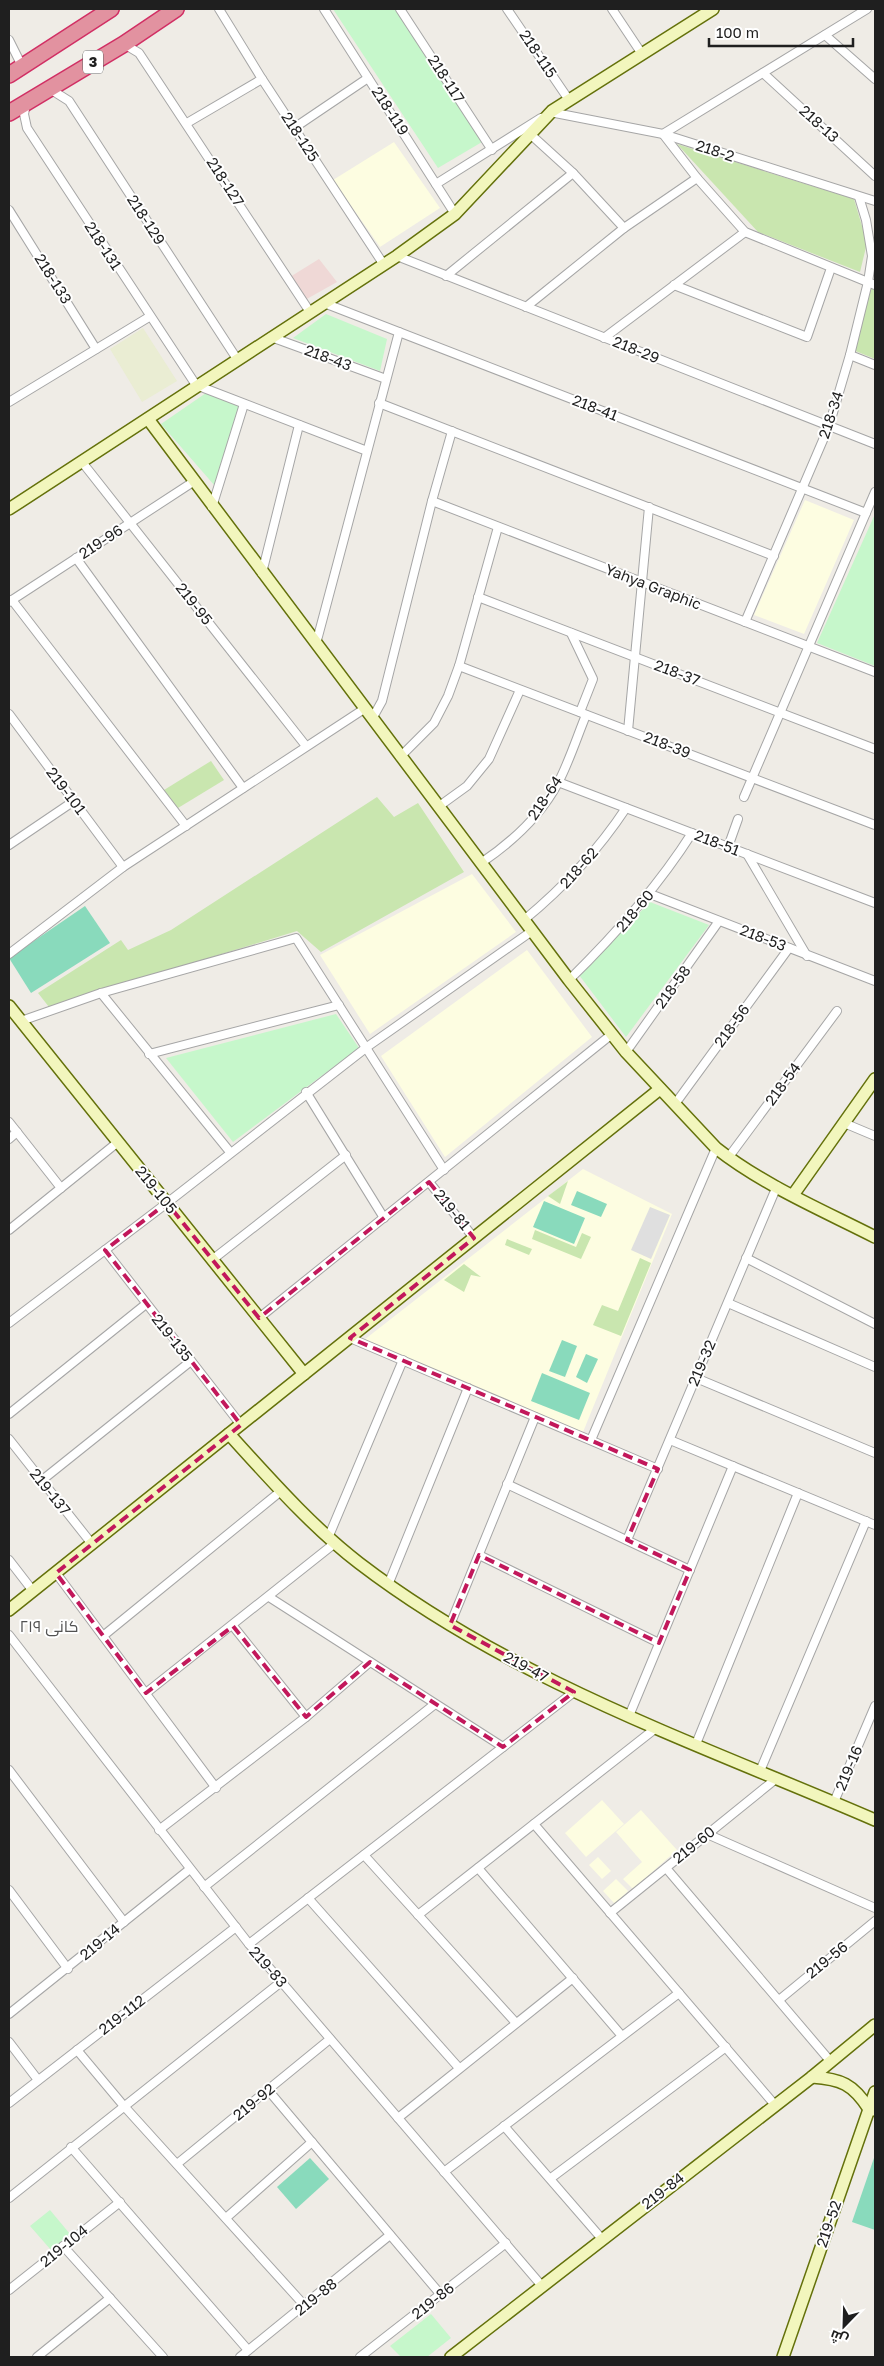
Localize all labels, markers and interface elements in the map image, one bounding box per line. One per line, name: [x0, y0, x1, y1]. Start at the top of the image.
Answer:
scale bar: [709, 15, 853, 47]
text: 100 m: [716, 23, 759, 41]
street label: 218-115: [516, 26, 561, 81]
road number: 3: [83, 51, 103, 74]
street label: 218-117: [425, 51, 469, 106]
street label: 218-119: [368, 83, 413, 138]
street label: 218-13: [796, 101, 843, 146]
street label: 218-125: [278, 108, 324, 165]
street label: 218-2: [694, 135, 737, 165]
street label: 218-127: [203, 154, 248, 209]
street label: 218-129: [124, 191, 170, 248]
street label: 218-131: [82, 218, 126, 273]
street label: 218-133: [31, 250, 76, 307]
street label: 218-29: [610, 332, 662, 367]
street label: 218-43: [302, 340, 354, 374]
street label: 218-34: [814, 389, 846, 441]
street label: 218-41: [570, 390, 621, 424]
street label: 219-96: [75, 520, 126, 562]
street label: Yahya Graphic: [603, 559, 704, 613]
street label: 219-95: [173, 579, 217, 628]
street label: 218-37: [652, 655, 703, 689]
street label: 218-39: [641, 727, 693, 761]
street label: 219-101: [43, 763, 90, 818]
street label: 218-64: [523, 772, 565, 823]
street label: 218-51: [692, 825, 742, 859]
street label: 218-62: [555, 843, 601, 891]
street label: 218-60: [612, 886, 657, 935]
street label: 218-53: [738, 920, 789, 954]
street label: 218-58: [651, 961, 694, 1011]
street label: 218-56: [710, 1000, 753, 1050]
street label: 218-54: [761, 1058, 804, 1108]
street label: 219-105: [132, 1162, 181, 1217]
street label: 219-81: [431, 1185, 475, 1233]
street label: 219-135: [149, 1310, 197, 1365]
street label: 219-32: [683, 1337, 719, 1388]
street label: 219-137: [27, 1464, 75, 1518]
district label: کانی ٢١٩: [20, 1616, 78, 1637]
street label: 219-47: [501, 1647, 552, 1685]
street label: 219-16: [831, 1742, 866, 1793]
street label: 219-60: [669, 1822, 718, 1867]
street label: 219-14: [75, 1919, 123, 1963]
street label: 219-56: [802, 1937, 851, 1981]
street label: 219-83: [246, 1942, 292, 1991]
street label: 219-112: [95, 1990, 148, 2038]
street label: 219-92: [229, 2079, 278, 2123]
street label: 219-84: [638, 2168, 687, 2212]
street label: 219-52: [812, 2198, 844, 2249]
street label: 219-104: [36, 2220, 91, 2270]
street label: 219-88: [291, 2274, 340, 2319]
street label: 219-86: [408, 2278, 457, 2322]
north arrow: [819, 2301, 869, 2351]
text: ش: [827, 2326, 851, 2350]

